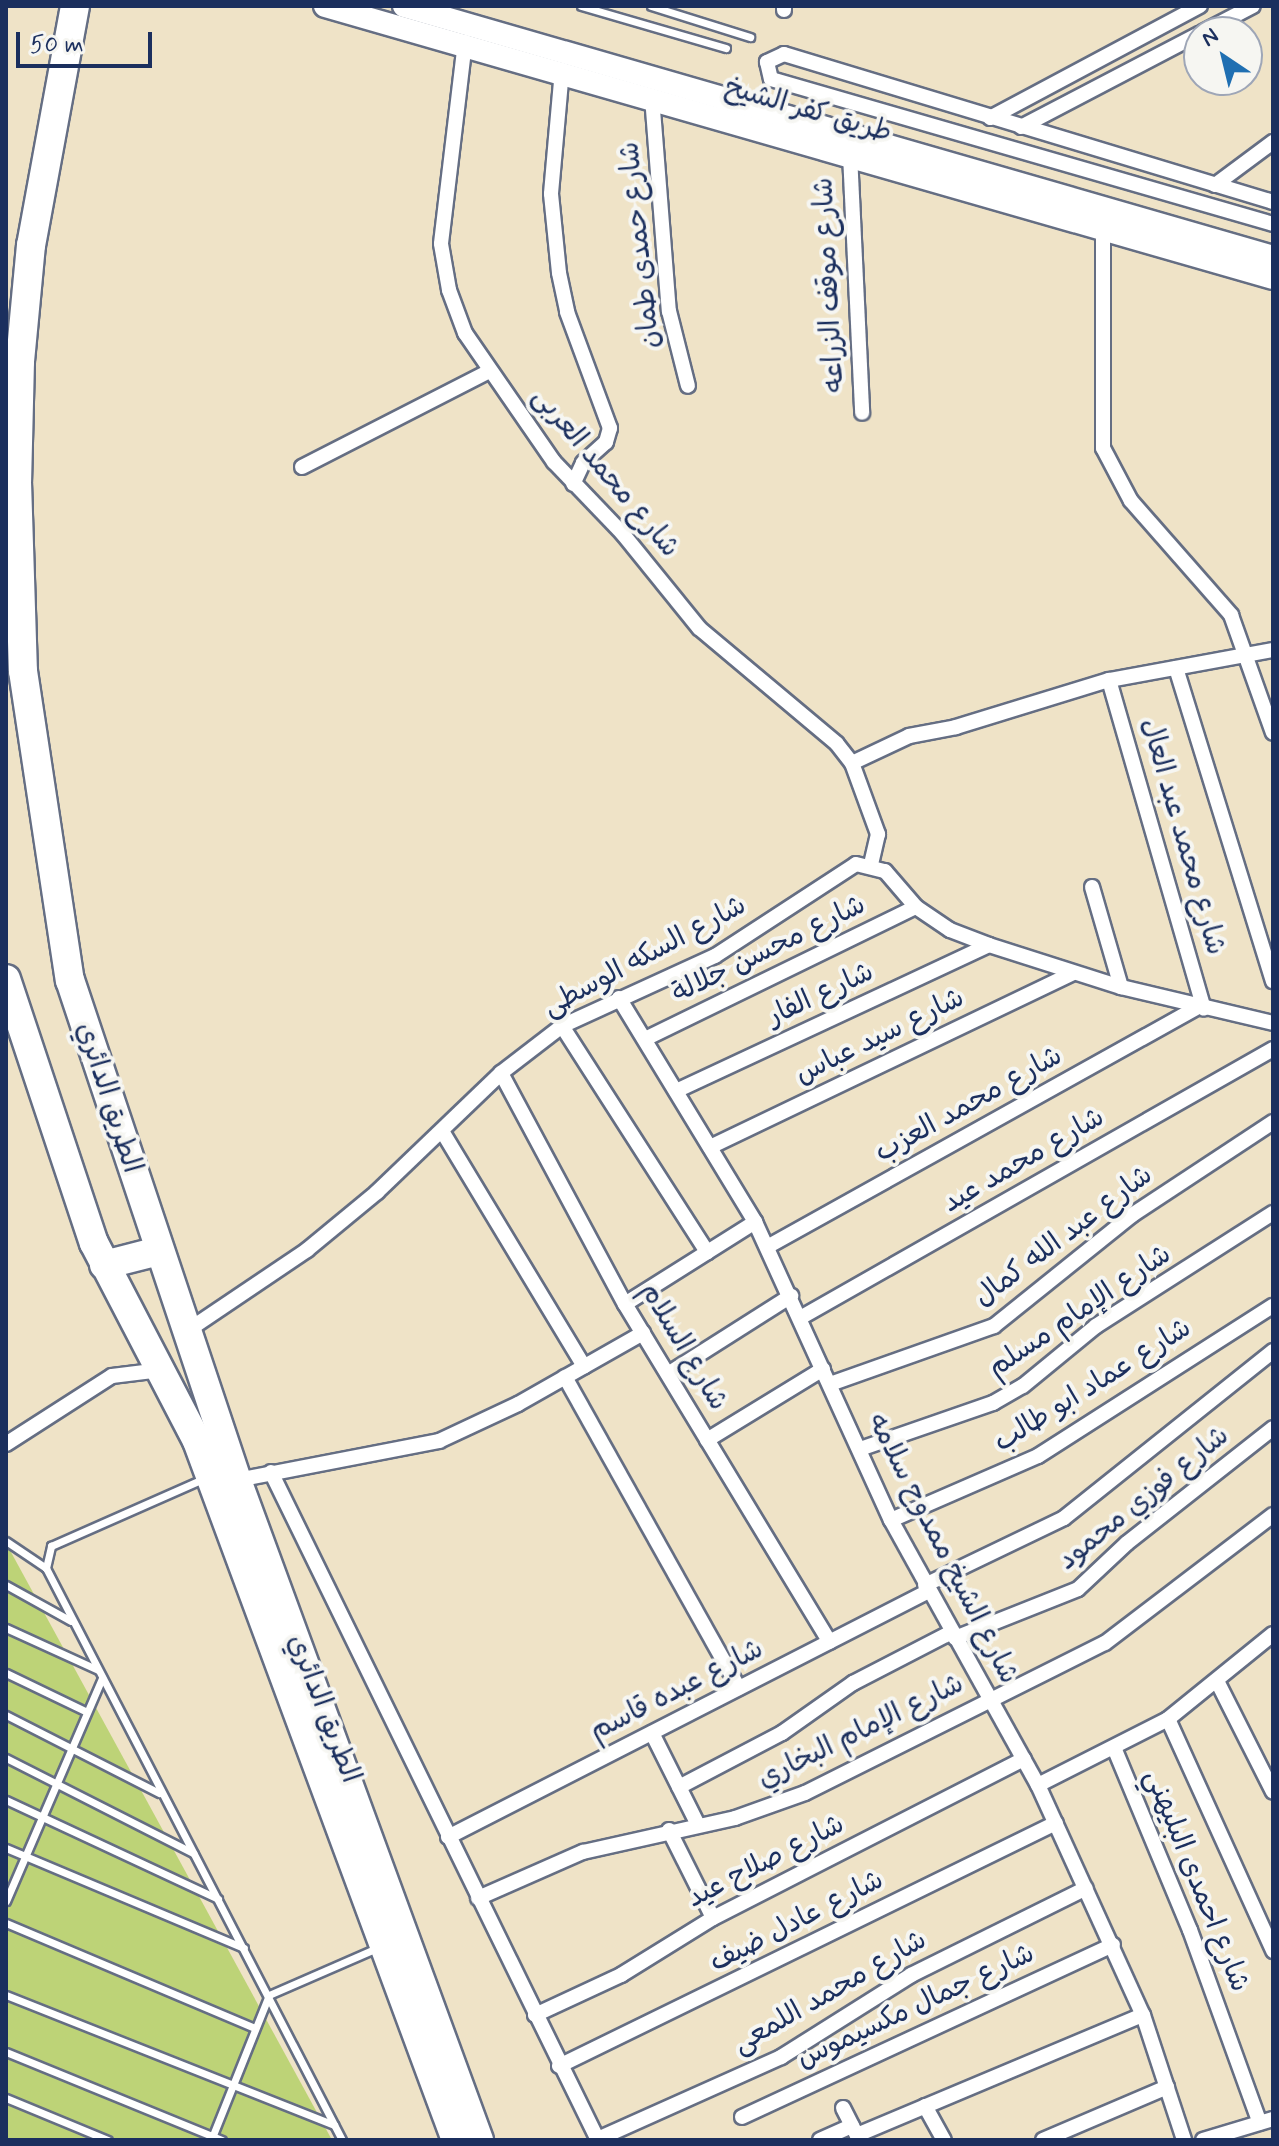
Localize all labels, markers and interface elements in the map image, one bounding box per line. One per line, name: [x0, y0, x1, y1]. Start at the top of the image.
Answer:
scale bar: [20, 16, 156, 66]
north arrow: [1183, 16, 1263, 96]
text: N: [1196, 22, 1224, 54]
text: 50 m: [30, 30, 84, 61]
street label: طريق كفر الشيخ: [721, 71, 895, 151]
street label: شارع حمدى طمان: [613, 140, 669, 350]
street label: شارع موقف الزراعه: [808, 177, 852, 393]
street label: شارع محمد العربى: [524, 381, 686, 565]
street label: شارع محمد عبد العال: [1132, 715, 1232, 959]
street label: شارع السكه الوسطى: [538, 889, 752, 1025]
street label: شارع محسن جلالة: [667, 889, 871, 1011]
street label: شارع الفار: [763, 956, 879, 1034]
street label: شارع سيد عباس: [790, 982, 970, 1092]
street label: الطريق الدائري: [68, 1018, 148, 1178]
street label: شارع محمد العزب: [869, 1040, 1069, 1170]
street label: شارع محمد عيد: [937, 1101, 1111, 1221]
street label: شارع عبد الله كمال: [968, 1159, 1160, 1315]
street label: شارع الإمام مسلم: [982, 1238, 1178, 1386]
street label: شارع السلام: [632, 1277, 734, 1417]
street label: شارع عماد ابو طالب: [988, 1312, 1198, 1460]
street label: شارع الشيخ ممدوح سلامه: [859, 1408, 1025, 1690]
street label: شارع فوزي محمود: [1052, 1420, 1236, 1578]
street label: الطريق الدائري: [279, 1630, 367, 1788]
street label: شارع عبده قاسم: [585, 1633, 769, 1749]
street label: شارع الإمام البخاري: [753, 1668, 969, 1796]
street label: شارع احمدى البليهني: [1136, 1765, 1256, 1997]
street label: شارع صلاح عيد: [682, 1808, 850, 1916]
street label: شارع عادل ضيف: [705, 1864, 889, 1980]
street label: شارع محمد اللمعى: [727, 1924, 933, 2062]
street label: شارع جمال مكسيموس: [792, 1937, 1040, 2077]

